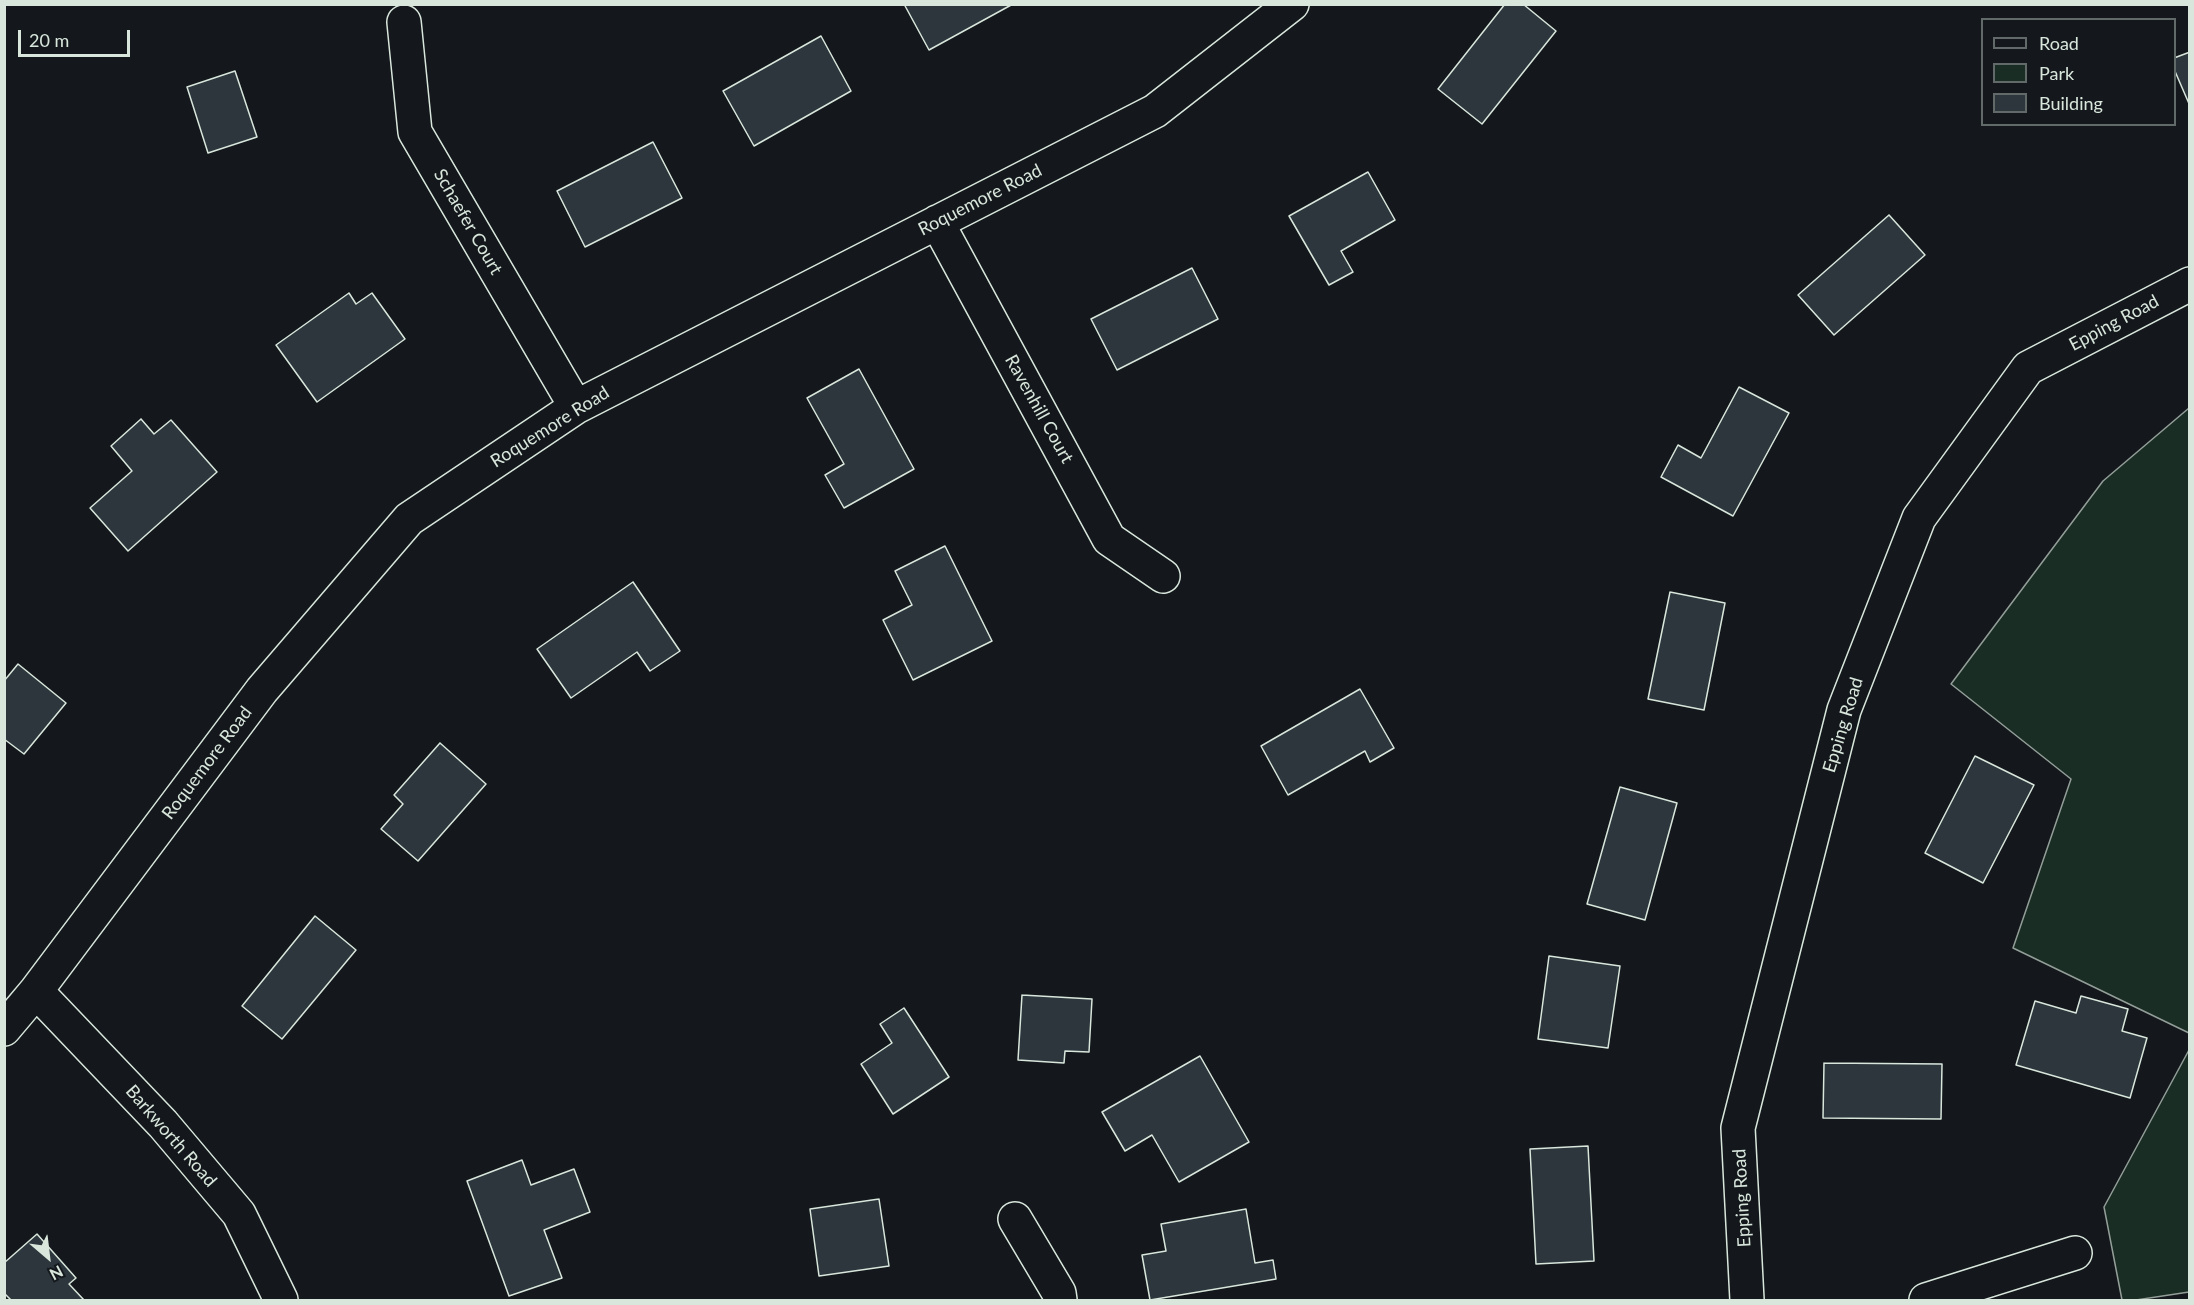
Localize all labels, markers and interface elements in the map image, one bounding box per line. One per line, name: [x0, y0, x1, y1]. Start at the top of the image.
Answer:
scale bar: [21, 18, 134, 56]
legend: [1981, 18, 2176, 126]
text: 20 m: [29, 29, 69, 51]
text: Road: [2039, 32, 2079, 54]
text: Park: [2039, 62, 2074, 84]
text: Building: [2039, 92, 2103, 114]
street label: Roquemore Road: [915, 160, 1045, 240]
street label: Schaefer Court: [429, 165, 507, 279]
street label: Epping Road: [2065, 290, 2163, 356]
street label: Ravenhill Court: [1000, 351, 1078, 467]
street label: Roquemore Road: [487, 382, 613, 472]
street label: Epping Road: [1818, 675, 1868, 775]
street label: Roquemore Road: [158, 702, 256, 824]
street label: Barkworth Road: [121, 1081, 221, 1191]
street label: Epping Road: [1729, 1148, 1755, 1248]
north arrow: [18, 1227, 78, 1287]
text: N: [47, 1262, 67, 1285]

